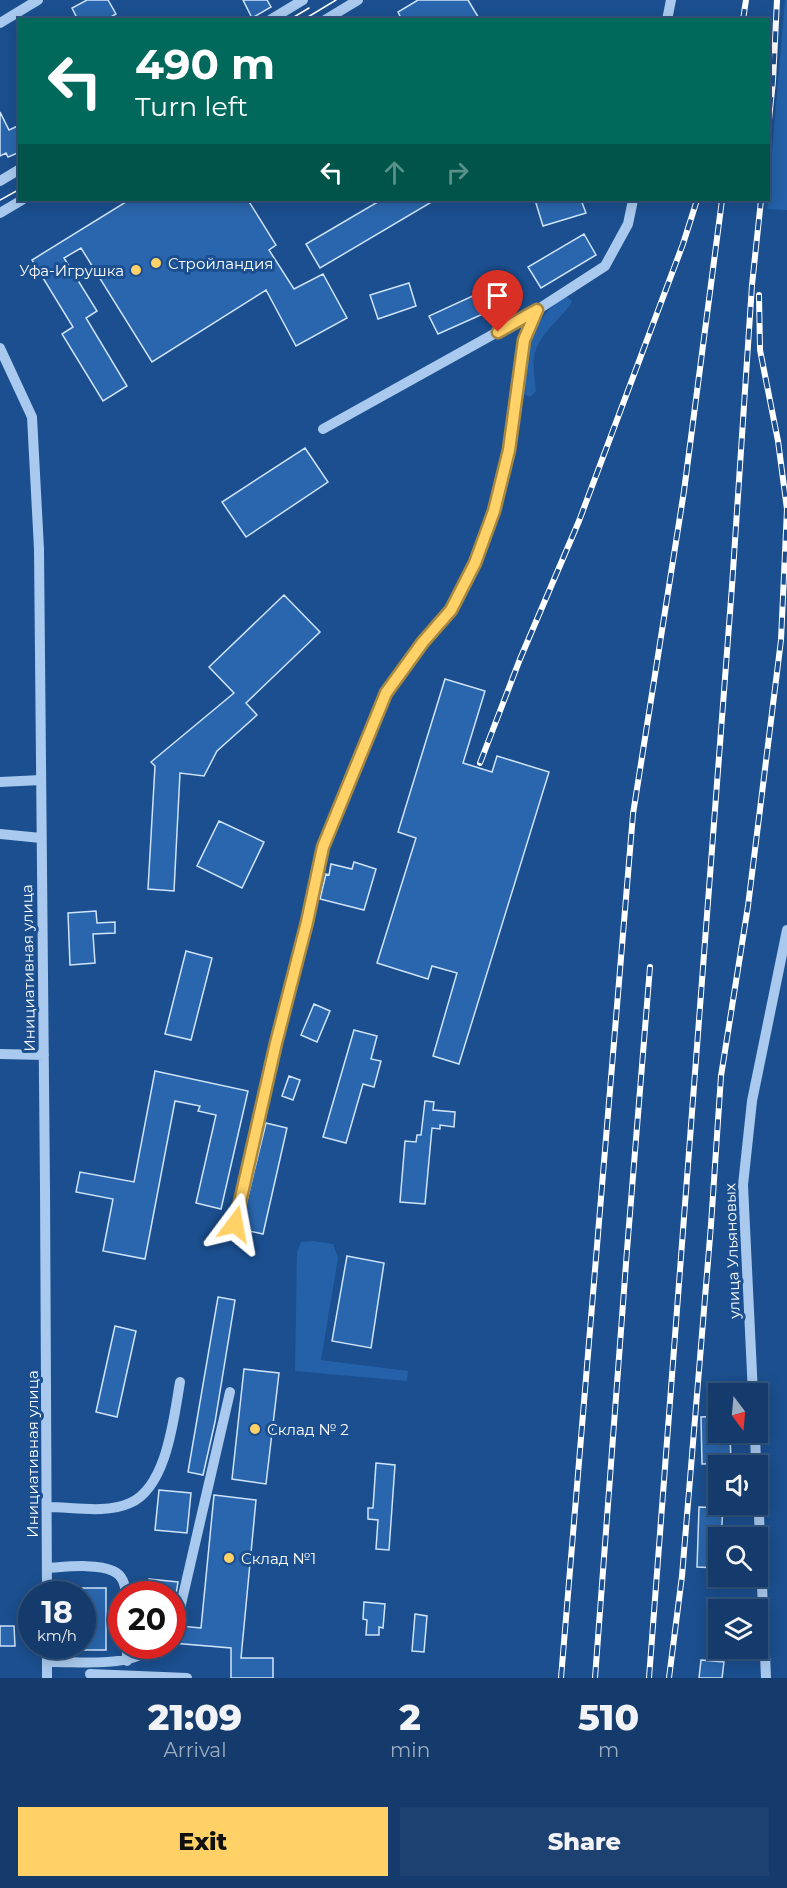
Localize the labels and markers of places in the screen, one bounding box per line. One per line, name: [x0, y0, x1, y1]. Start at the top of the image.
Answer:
place label: Стройландия: [168, 254, 273, 273]
marker: Стройландия: [149, 256, 163, 270]
place label: Уфа-Игрушка: [19, 261, 124, 280]
marker: Уфа-Игрушка: [129, 263, 143, 277]
pin: [472, 270, 523, 332]
place label: Склад № 2: [267, 1420, 349, 1439]
marker: Склад № 2: [248, 1422, 262, 1436]
place label: Склад №1: [241, 1549, 316, 1568]
marker: Склад №1: [222, 1551, 236, 1565]

